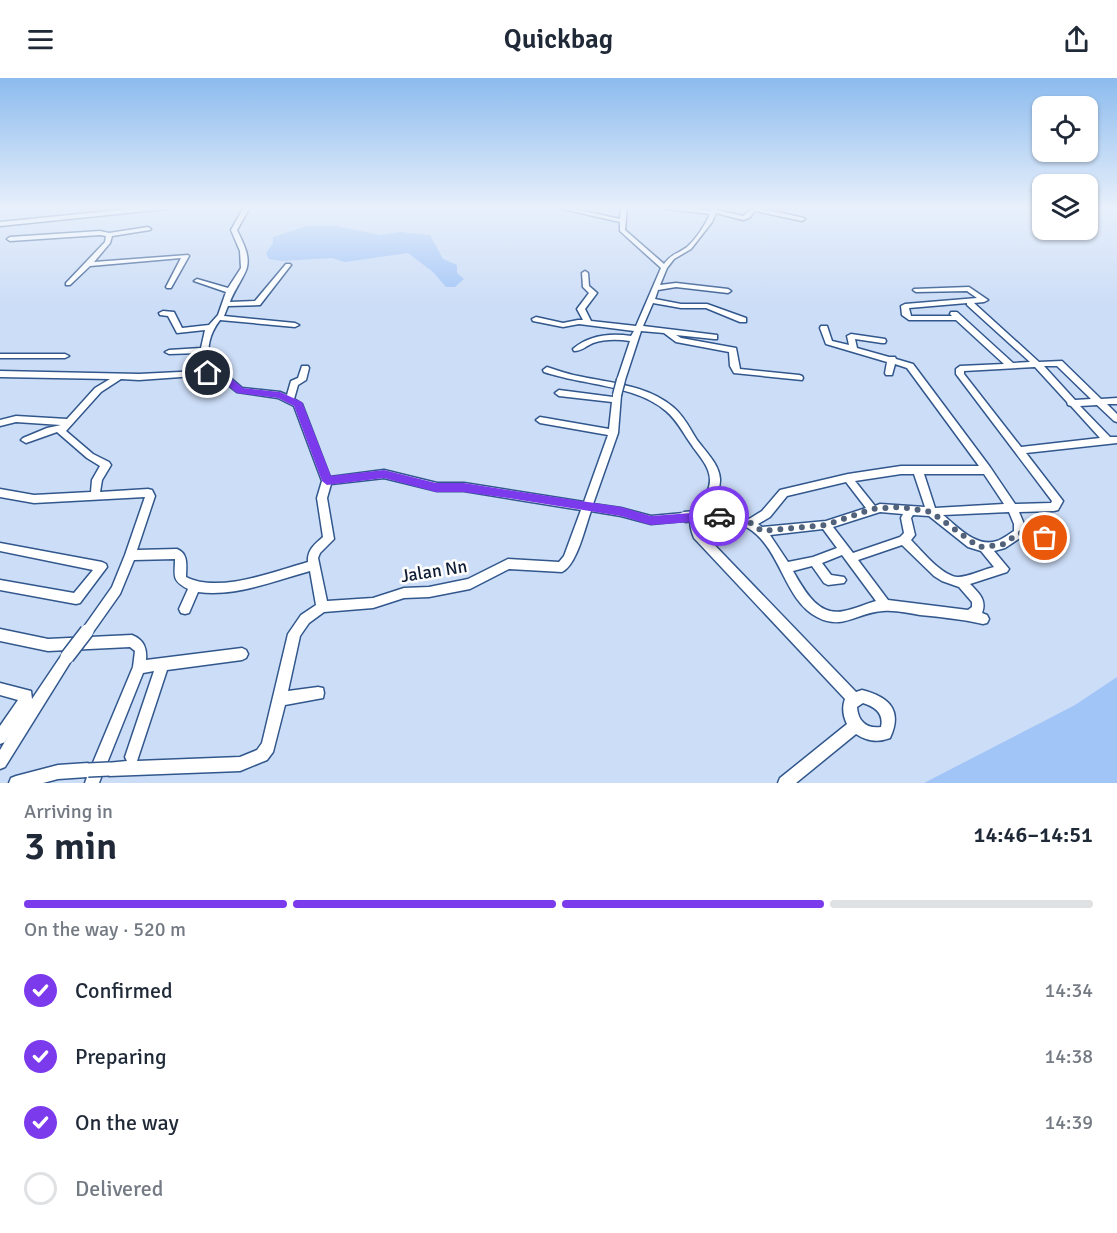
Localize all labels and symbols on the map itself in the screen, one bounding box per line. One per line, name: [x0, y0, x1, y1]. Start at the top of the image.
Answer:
pin: [182, 347, 233, 398]
courier: [689, 486, 749, 546]
pin: [1019, 512, 1070, 563]
street label: Jalan Nn: [399, 555, 469, 587]

